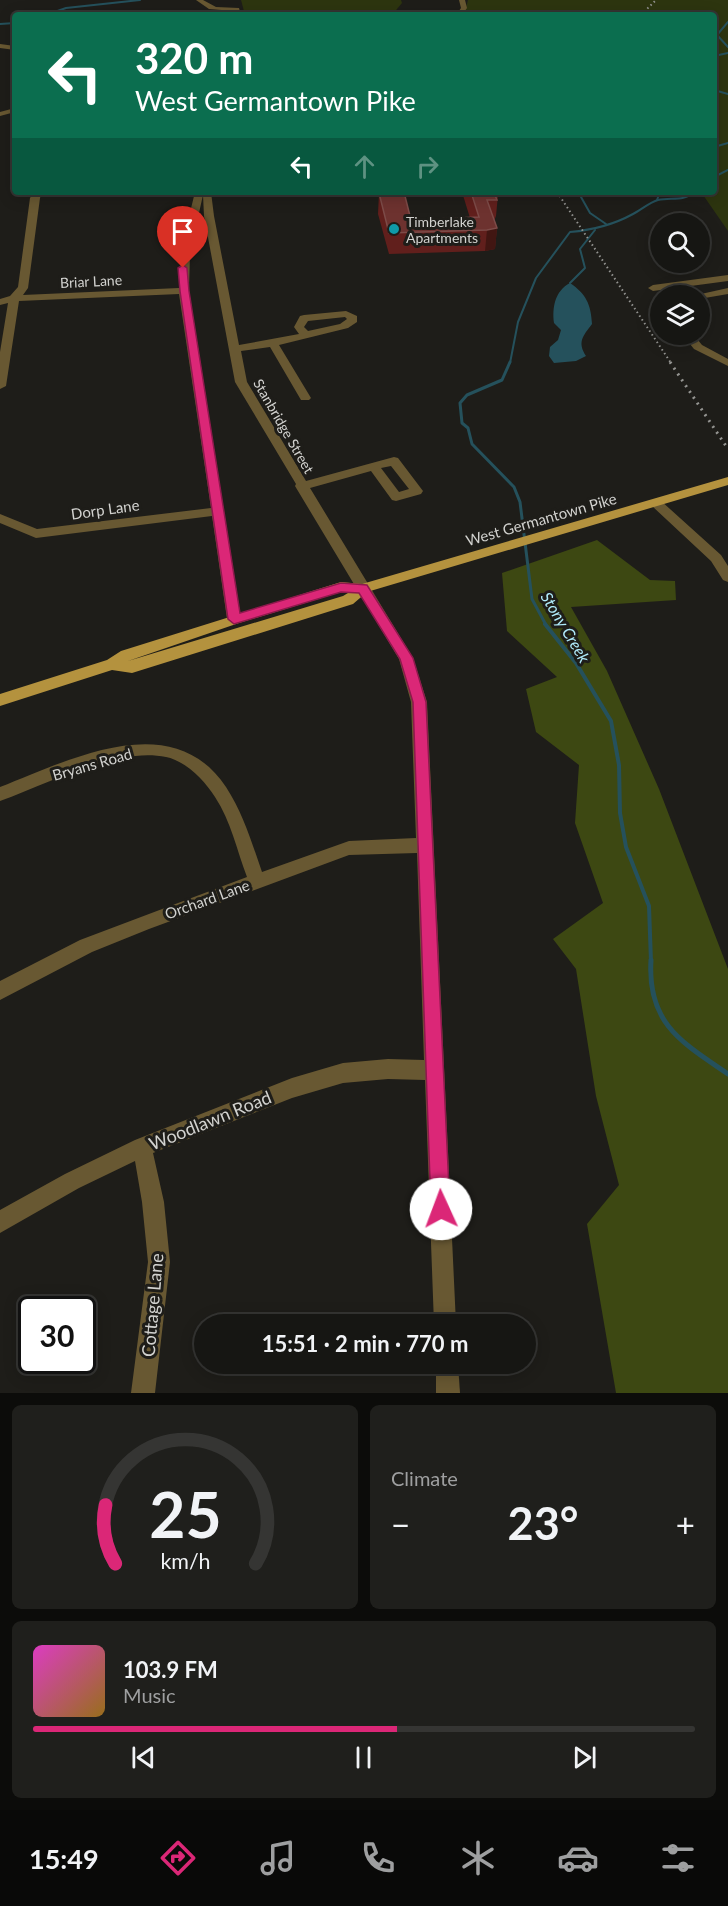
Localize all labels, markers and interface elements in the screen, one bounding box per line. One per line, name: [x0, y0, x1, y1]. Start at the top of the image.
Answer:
text: 320 m: [135, 33, 253, 83]
icon: left: [36, 36, 114, 114]
text: West Germantown Pike: [135, 84, 416, 117]
icon: left: [285, 150, 318, 183]
icon: ahead: [348, 150, 381, 183]
icon: right: [411, 150, 444, 183]
pin: [157, 206, 208, 268]
place label: Timberlake Apartments: [406, 213, 478, 246]
map controls: [650, 213, 710, 345]
button: search: [650, 213, 710, 273]
icon: arrive: [166, 215, 199, 248]
marker: Timberlake Apartments: [387, 222, 401, 236]
street label: Briar Lane: [60, 271, 122, 291]
button: layers: [650, 285, 710, 345]
street label: Stanbridge Street: [250, 376, 318, 476]
street label: West Germantown Pike: [464, 489, 619, 549]
street label: Dorp Lane: [70, 495, 140, 523]
water label: Stony Creek: [538, 588, 595, 666]
street label: Bryans Road: [50, 744, 134, 784]
street label: Orchard Lane: [162, 875, 252, 923]
street label: Woodlawn Road: [146, 1085, 274, 1155]
position arrow: [409, 1177, 473, 1241]
street label: Cottage Lane: [137, 1252, 167, 1358]
speed limit sign: 30: [18, 1296, 96, 1374]
text: 15:51 · 2 min · 770 m: [262, 1330, 468, 1357]
text: Climate: [391, 1466, 458, 1490]
text: 25: [149, 1476, 221, 1551]
text: 23°: [508, 1496, 578, 1550]
text: −: [391, 1504, 410, 1544]
text: +: [676, 1504, 695, 1544]
text: km/h: [160, 1548, 210, 1574]
text: 103.9 FM: [123, 1656, 218, 1683]
text: Music: [123, 1683, 176, 1707]
icon: previous: [127, 1741, 160, 1774]
icon: pause: [347, 1741, 380, 1774]
icon: next: [568, 1741, 601, 1774]
icon: directions: [157, 1837, 199, 1879]
icon: music: [257, 1837, 299, 1879]
icon: phone: [357, 1837, 399, 1879]
icon: climate: [457, 1837, 499, 1879]
icon: car: [557, 1837, 599, 1879]
icon: filters: [657, 1837, 699, 1879]
text: 15:49: [29, 1842, 99, 1875]

